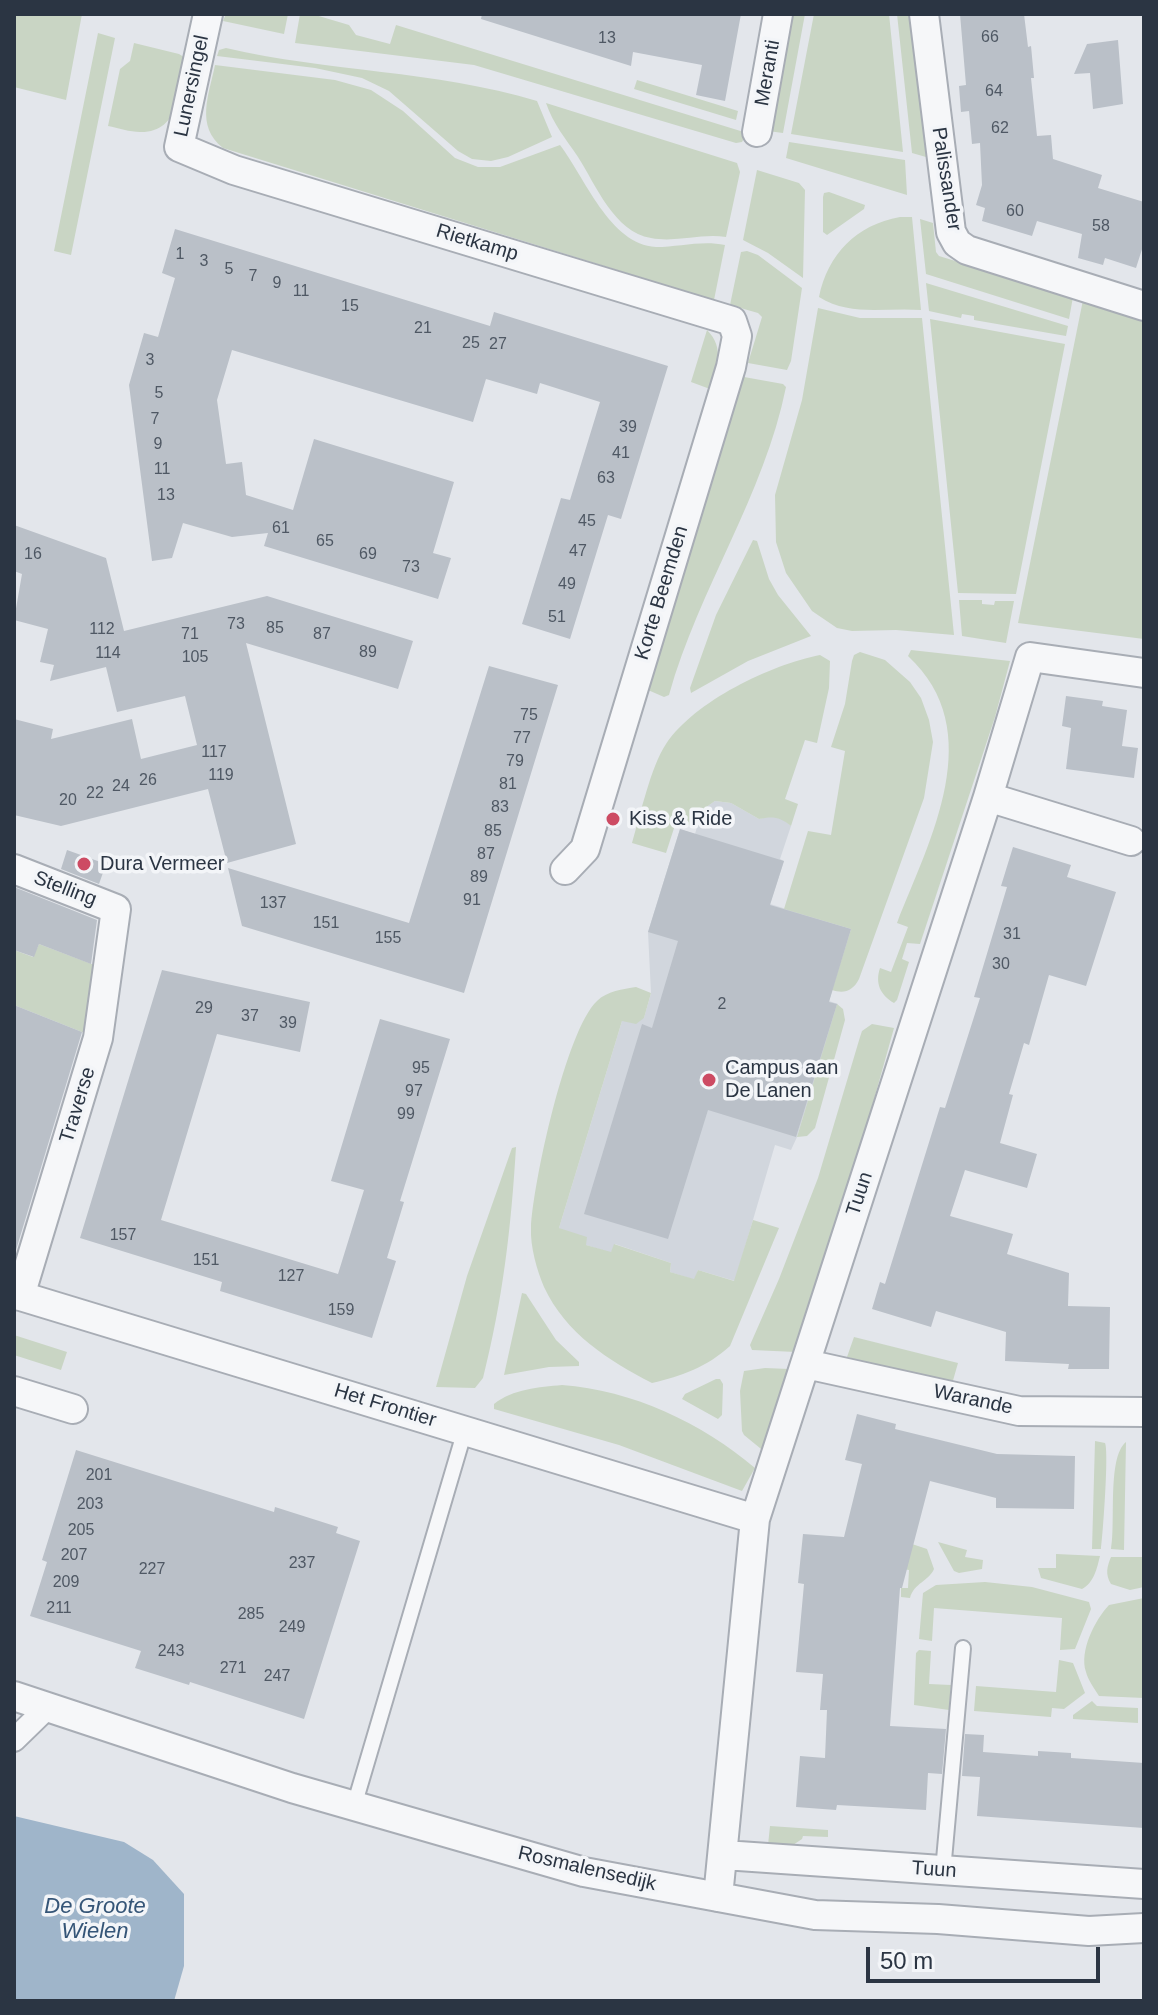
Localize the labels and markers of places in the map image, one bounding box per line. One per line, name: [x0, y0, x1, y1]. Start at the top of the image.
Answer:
place label: Kiss & Ride: [629, 807, 732, 831]
marker: Kiss & Ride: [604, 810, 622, 828]
place label: Dura Vermeer: [100, 852, 224, 876]
marker: Dura Vermeer: [75, 855, 93, 873]
place label: Campus aan De Lanen: [725, 1056, 838, 1103]
marker: Campus aan De Lanen: [700, 1071, 718, 1089]

